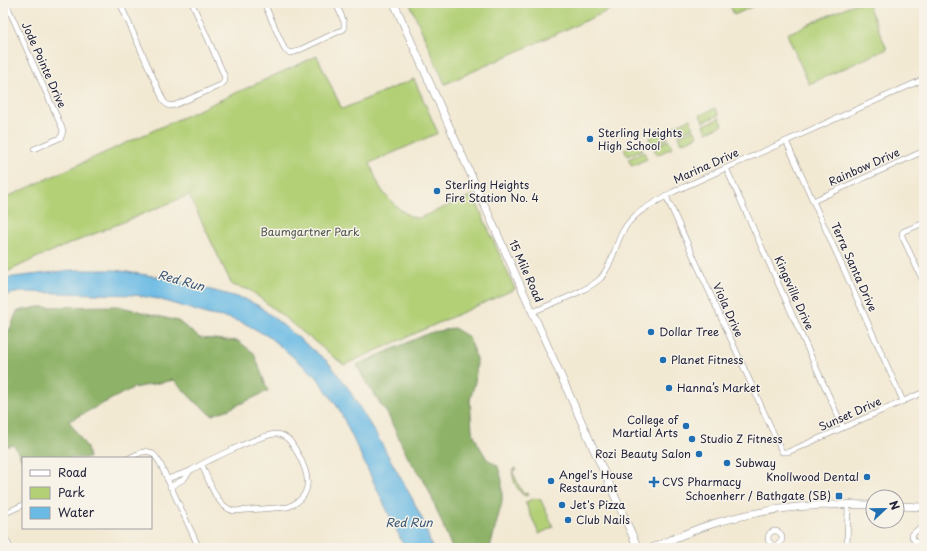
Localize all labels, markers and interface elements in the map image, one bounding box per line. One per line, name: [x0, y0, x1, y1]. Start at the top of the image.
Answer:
street label: Jode Pointe Drive: [18, 19, 71, 111]
place label: Sterling Heights High School: [598, 124, 682, 154]
marker: Sterling Heights High School: [585, 134, 595, 144]
street label: Marina Drive: [670, 143, 741, 188]
street label: Rainbow Drive: [825, 143, 902, 190]
place label: Sterling Heights Fire Station No. 4: [445, 176, 539, 206]
marker: Sterling Heights Fire Station No. 4: [432, 186, 442, 196]
street label: Terra Santa Drive: [827, 219, 882, 314]
park label: Baumgartner Park: [260, 223, 360, 240]
street label: 15 Mile Road: [505, 237, 548, 305]
street label: Kingsville Drive: [771, 253, 818, 333]
water label: Red Run: [156, 265, 207, 295]
street label: Viola Drive: [709, 280, 748, 340]
place label: Dollar Tree: [659, 323, 719, 340]
marker: Dollar Tree: [646, 327, 656, 337]
place label: Planet Fitness: [671, 351, 744, 368]
marker: Planet Fitness: [658, 355, 668, 365]
place label: Hanna’s Market: [677, 379, 761, 396]
marker: Hanna’s Market: [664, 383, 674, 393]
street label: Sunset Drive: [816, 392, 884, 435]
place label: College of Martial Arts: [612, 411, 680, 441]
marker: College of Martial Arts: [681, 421, 691, 431]
place label: Studio Z Fitness: [700, 430, 783, 447]
marker: Studio Z Fitness: [687, 434, 697, 444]
place label: Rozi Beauty Salon: [595, 445, 691, 462]
marker: Rozi Beauty Salon: [694, 449, 704, 459]
place label: Subway: [735, 454, 776, 471]
legend: [22, 457, 152, 529]
marker: Subway: [722, 458, 732, 468]
text: Road: [58, 463, 87, 481]
place label: Angel's House Restaurant: [559, 466, 633, 496]
place label: Knollwood Dental: [766, 468, 859, 485]
marker: Knollwood Dental: [862, 472, 872, 482]
place label: CVS Pharmacy: [662, 473, 741, 490]
marker: Angel's House Restaurant: [546, 476, 556, 486]
marker: CVS Pharmacy: [649, 477, 659, 487]
text: Park: [58, 483, 85, 501]
place label: Schoenherr / Bathgate (SB): [685, 487, 831, 504]
north arrow: [865, 489, 905, 529]
marker: Schoenherr / Bathgate (SB): [834, 491, 844, 501]
place label: Jet's Pizza: [570, 496, 626, 513]
text: N: [885, 498, 904, 513]
marker: Jet's Pizza: [557, 500, 567, 510]
text: Water: [58, 503, 95, 521]
place label: Club Nails: [576, 511, 630, 528]
water label: Red Run: [385, 513, 433, 531]
marker: Club Nails: [563, 515, 573, 525]

